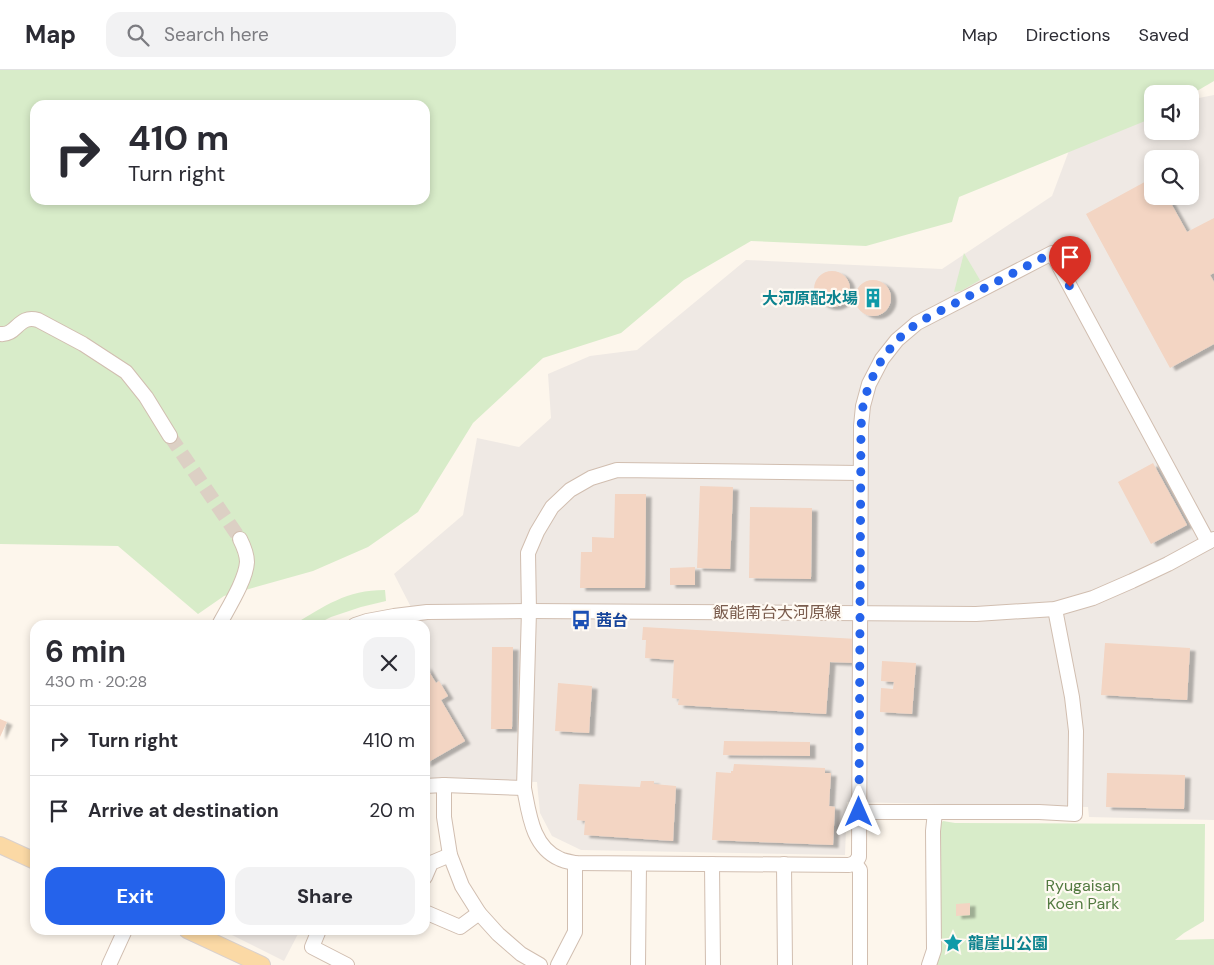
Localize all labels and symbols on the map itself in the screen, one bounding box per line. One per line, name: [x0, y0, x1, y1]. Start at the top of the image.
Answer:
pin: [1049, 236, 1091, 287]
building icon: 大河原配水場: [862, 287, 884, 309]
place label: 大河原配水場: [762, 288, 858, 309]
street label: 飯能南台大河原線: [713, 602, 841, 623]
bus stop icon: 茜台: [570, 609, 592, 631]
place label: 茜台: [596, 610, 628, 631]
position arrow: [832, 785, 884, 837]
park label: Ryugaisan Koen Park: [1046, 875, 1120, 914]
place icon: 龍崖山公園: [942, 932, 964, 954]
place label: 龍崖山公園: [968, 933, 1048, 954]

